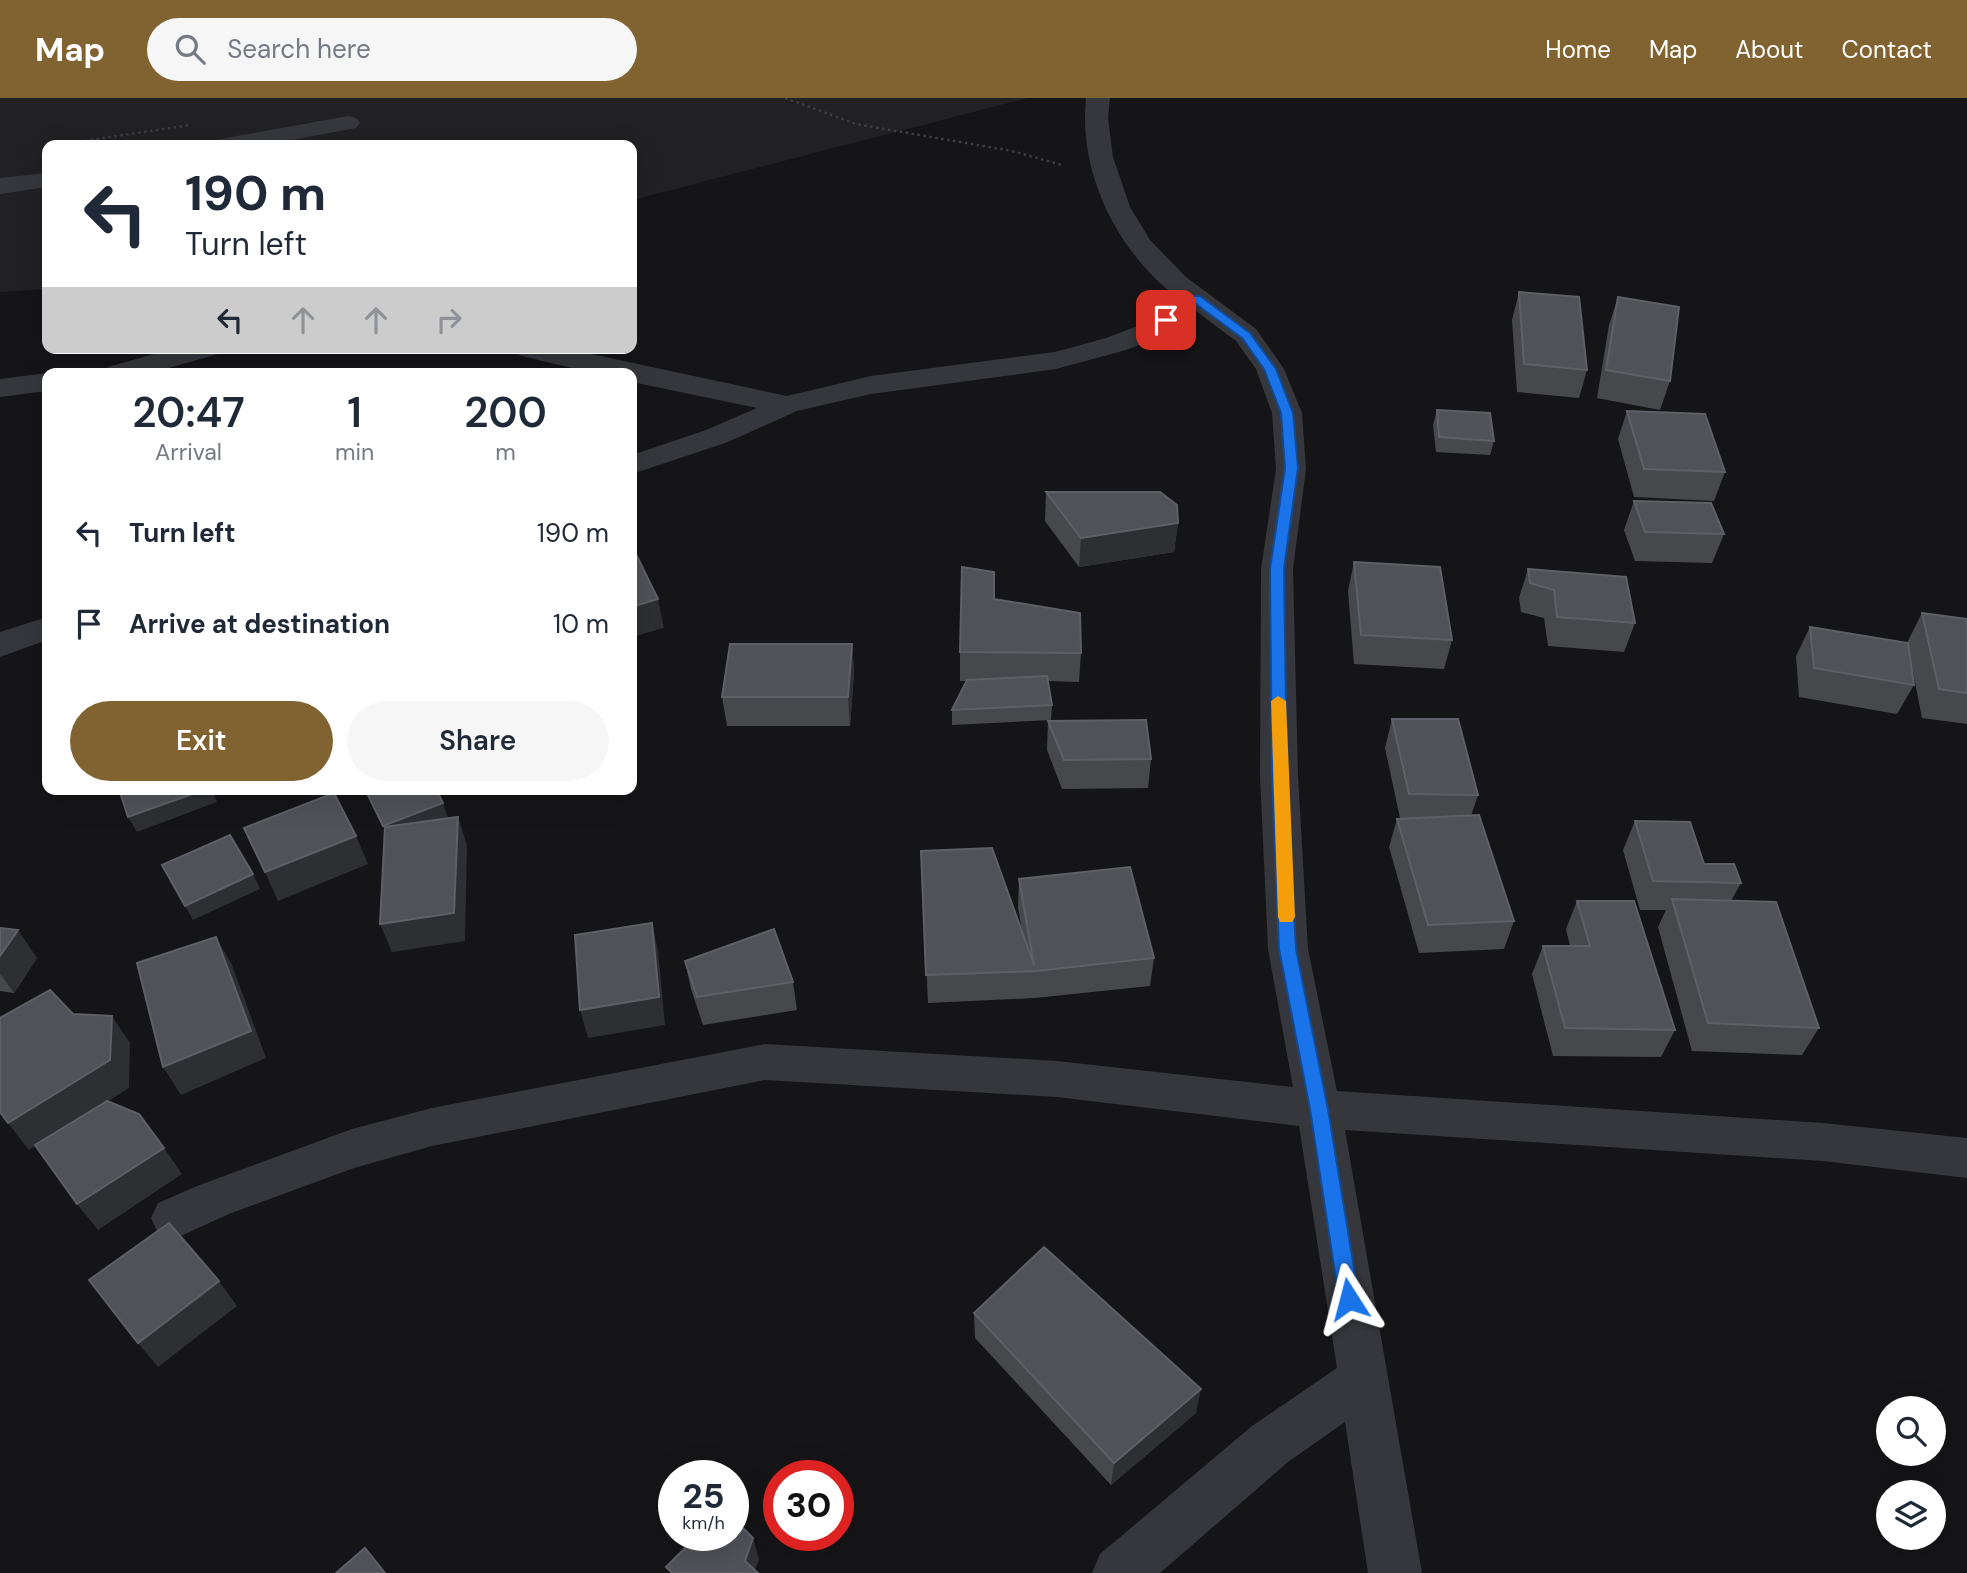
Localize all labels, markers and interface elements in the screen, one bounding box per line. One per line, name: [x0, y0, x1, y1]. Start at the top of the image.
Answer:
search box: [147, 18, 637, 81]
text: Map: [35, 28, 105, 71]
icon: search: [171, 30, 209, 68]
text: Search here: [227, 32, 371, 66]
text: Home: [1545, 34, 1611, 65]
text: Map: [1649, 34, 1697, 65]
text: About: [1735, 34, 1804, 65]
text: Contact: [1842, 34, 1932, 65]
text: 190 m: [185, 161, 326, 225]
icon: left: [70, 168, 161, 259]
text: Turn left: [185, 223, 307, 265]
pin: [1136, 290, 1196, 350]
icon: left: [211, 301, 249, 339]
icon: ahead: [284, 301, 322, 339]
icon: ahead: [357, 301, 395, 339]
icon: right: [430, 301, 468, 339]
icon: arrive: [1147, 301, 1185, 339]
text: 20:47: [132, 385, 245, 440]
text: 1: [347, 385, 362, 440]
text: 200: [464, 385, 547, 440]
text: Arrival: [155, 437, 222, 467]
text: min: [335, 437, 374, 467]
text: m: [495, 437, 516, 467]
icon: left: [70, 514, 108, 552]
text: Turn left: [129, 516, 236, 550]
text: 190 m: [537, 516, 609, 550]
icon: arrive: [70, 605, 108, 643]
text: Arrive at destination: [129, 607, 390, 641]
text: 10 m: [553, 607, 609, 641]
button: Exit: [70, 701, 333, 781]
button: Share: [347, 701, 609, 781]
position arrow: [1312, 1262, 1386, 1336]
map controls: [1876, 1396, 1946, 1550]
button: search: [1876, 1396, 1946, 1466]
speed limit sign: 30: [763, 1460, 854, 1551]
text: 25: [683, 1473, 724, 1519]
button: layers: [1876, 1480, 1946, 1550]
text: km/h: [682, 1511, 725, 1535]

